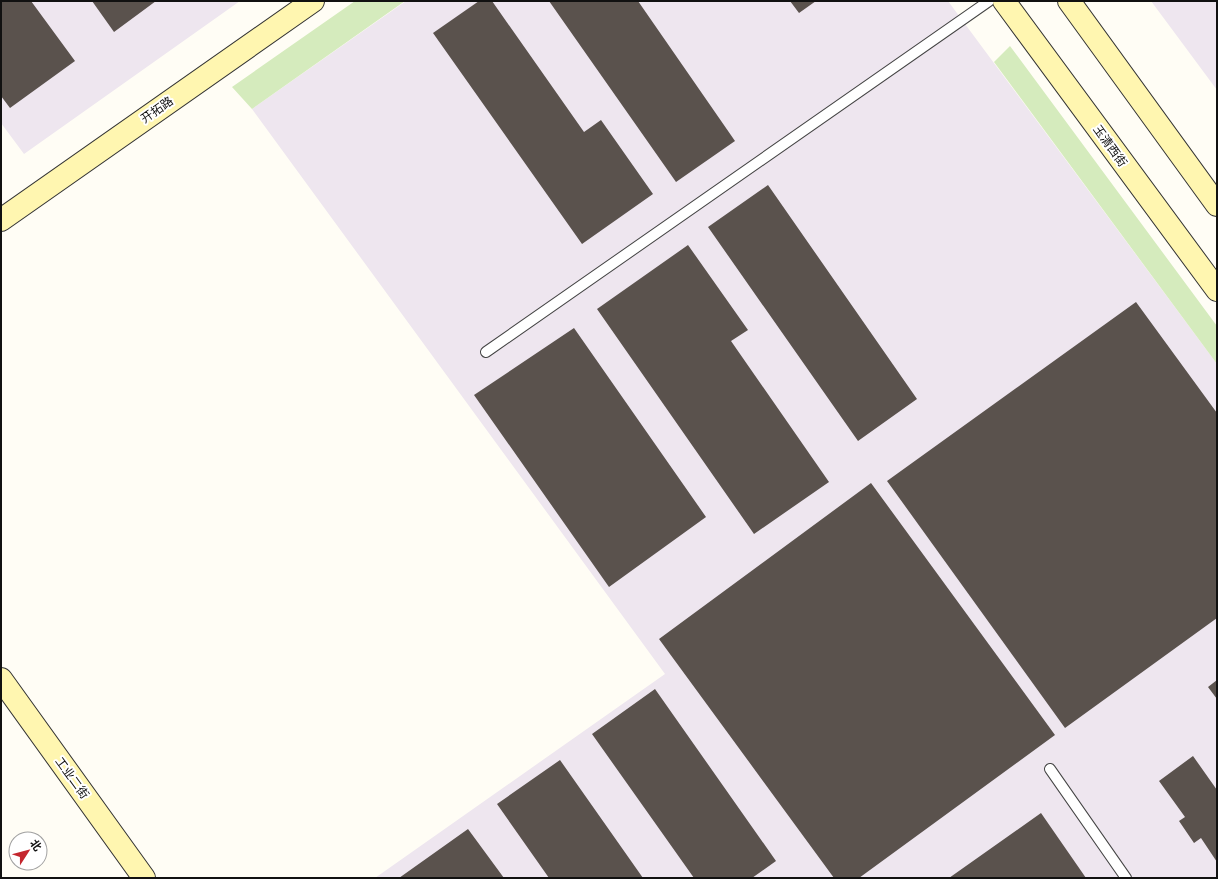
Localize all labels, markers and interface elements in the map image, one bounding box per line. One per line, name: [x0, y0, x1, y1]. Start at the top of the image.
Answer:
street label: 开拓路: [137, 92, 176, 127]
street label: 玉清西街: [1089, 121, 1131, 170]
street label: 工业二街: [51, 753, 93, 802]
north arrow: [8, 831, 48, 871]
text: 北: [27, 836, 46, 854]

